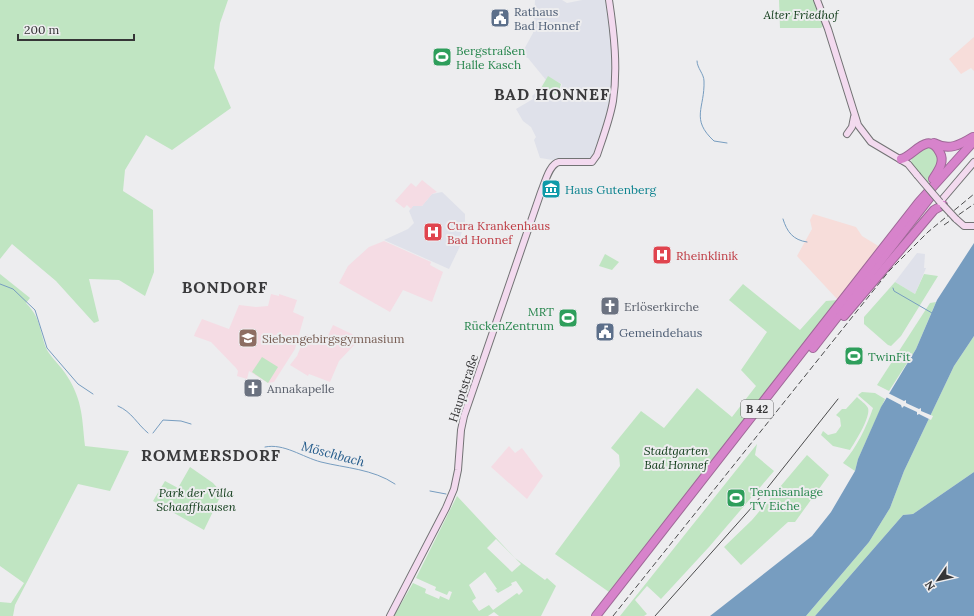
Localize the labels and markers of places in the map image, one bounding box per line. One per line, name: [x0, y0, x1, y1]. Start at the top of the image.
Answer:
place label: Rathaus Bad Honnef: [514, 4, 580, 33]
public building icon: Rathaus Bad Honnef: [489, 7, 511, 29]
place label: Bergstraßen Halle Kasch: [456, 43, 525, 72]
sports icon: Bergstraßen Halle Kasch: [431, 46, 453, 68]
museum icon: Haus Gutenberg: [540, 178, 562, 200]
place label: Haus Gutenberg: [565, 182, 657, 197]
place label: Cura Krankenhaus Bad Honnef: [447, 218, 550, 247]
hospital icon: Cura Krankenhaus Bad Honnef: [422, 221, 444, 243]
hospital icon: Rheinklinik: [651, 244, 673, 266]
place label: Rheinklinik: [676, 248, 739, 263]
church icon: Erlöserkirche: [599, 295, 621, 317]
place label: Erlöserkirche: [624, 299, 700, 314]
place label: MRT RückenZentrum: [464, 304, 554, 333]
sports icon: MRT RückenZentrum: [557, 307, 579, 329]
public building icon: Gemeindehaus: [594, 321, 616, 343]
place label: Gemeindehaus: [619, 325, 703, 340]
school or university icon: Siebengebirgsgymnasium: [237, 327, 259, 349]
place label: Siebengebirgsgymnasium: [262, 331, 405, 346]
sports icon: TwinFit: [843, 345, 865, 367]
place label: TwinFit: [868, 349, 911, 364]
church icon: Annakapelle: [242, 377, 264, 399]
place label: Annakapelle: [266, 381, 335, 396]
place label: Tennisanlage TV Eiche: [750, 484, 824, 513]
sports icon: Tennisanlage TV Eiche: [725, 487, 747, 509]

